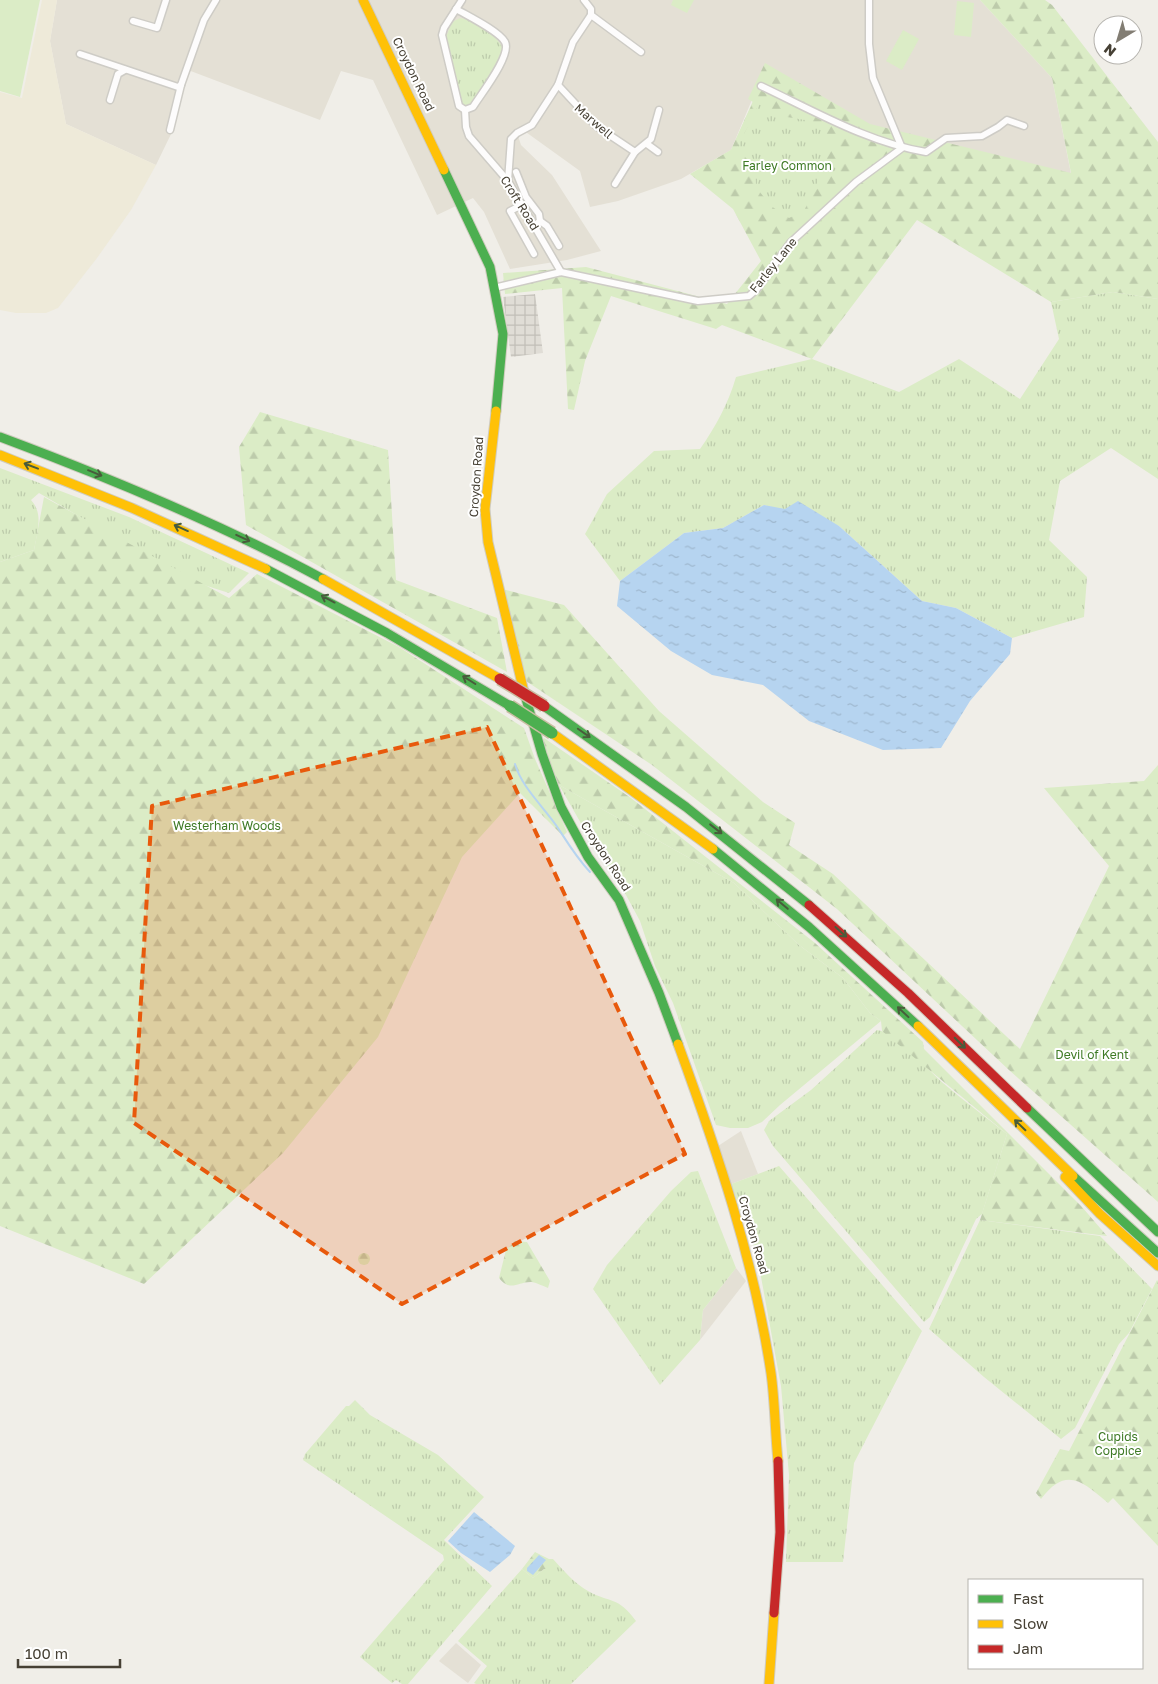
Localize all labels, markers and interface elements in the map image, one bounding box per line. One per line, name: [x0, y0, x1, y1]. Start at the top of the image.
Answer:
north arrow: [1093, 15, 1143, 65]
street label: Croydon Road: [390, 35, 438, 113]
text: N: [1100, 41, 1119, 61]
street label: Marwell: [572, 100, 616, 142]
park label: Farley Common: [742, 158, 832, 173]
street label: Croft Road: [497, 173, 543, 233]
street label: Farley Lane: [746, 234, 800, 296]
street label: Croydon Road: [466, 436, 486, 518]
one-way arrow: [24, 461, 39, 470]
one-way arrow: [86, 469, 102, 478]
one-way arrow: [174, 523, 189, 533]
one-way arrow: [235, 534, 250, 544]
one-way arrow: [320, 594, 335, 604]
one-way arrow: [462, 674, 476, 684]
one-way arrow: [577, 728, 591, 738]
park label: Westerham Woods: [173, 818, 281, 833]
street label: Croydon Road: [578, 818, 634, 894]
one-way arrow: [709, 823, 722, 834]
one-way arrow: [776, 898, 789, 909]
one-way arrow: [835, 926, 848, 938]
one-way arrow: [897, 1006, 910, 1018]
one-way arrow: [954, 1037, 966, 1049]
park label: Devil of Kent: [1055, 1047, 1129, 1062]
one-way arrow: [1013, 1119, 1026, 1131]
street label: Croydon Road: [736, 1194, 772, 1276]
park label: Cupids Coppice: [1095, 1429, 1141, 1458]
legend: [968, 1579, 1143, 1669]
text: Fast: [1013, 1589, 1044, 1607]
text: Slow: [1013, 1614, 1048, 1632]
scale bar: [18, 1636, 120, 1668]
text: Jam: [1013, 1639, 1043, 1657]
text: 100 m: [25, 1644, 68, 1662]

